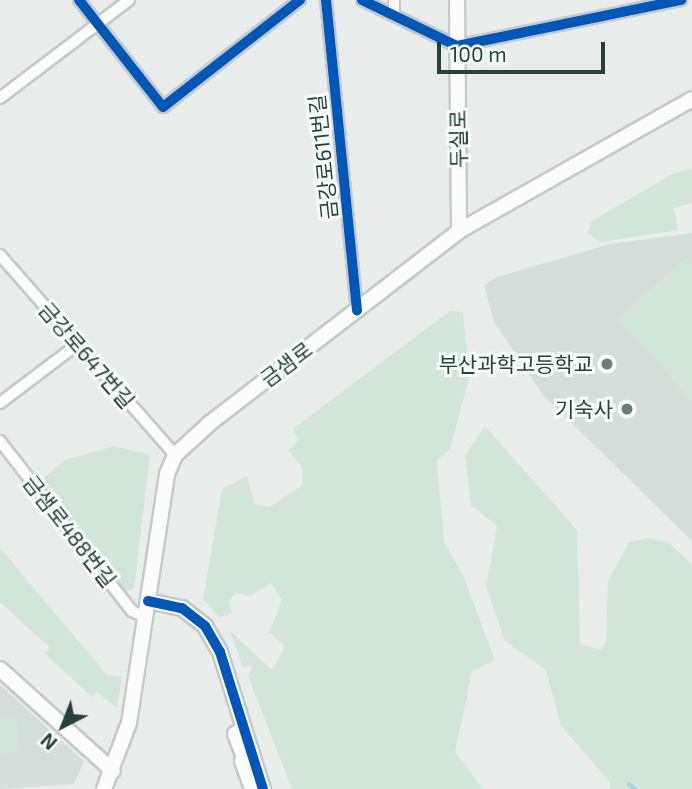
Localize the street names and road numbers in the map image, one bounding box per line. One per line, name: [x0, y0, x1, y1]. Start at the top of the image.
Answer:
street label: 금강로611번길: [304, 93, 342, 221]
street label: 두실로: [445, 110, 471, 168]
street label: 금강로647번길: [34, 297, 140, 413]
street label: 금샘로: [255, 336, 317, 392]
street label: 금샘로488번길: [19, 470, 121, 592]

